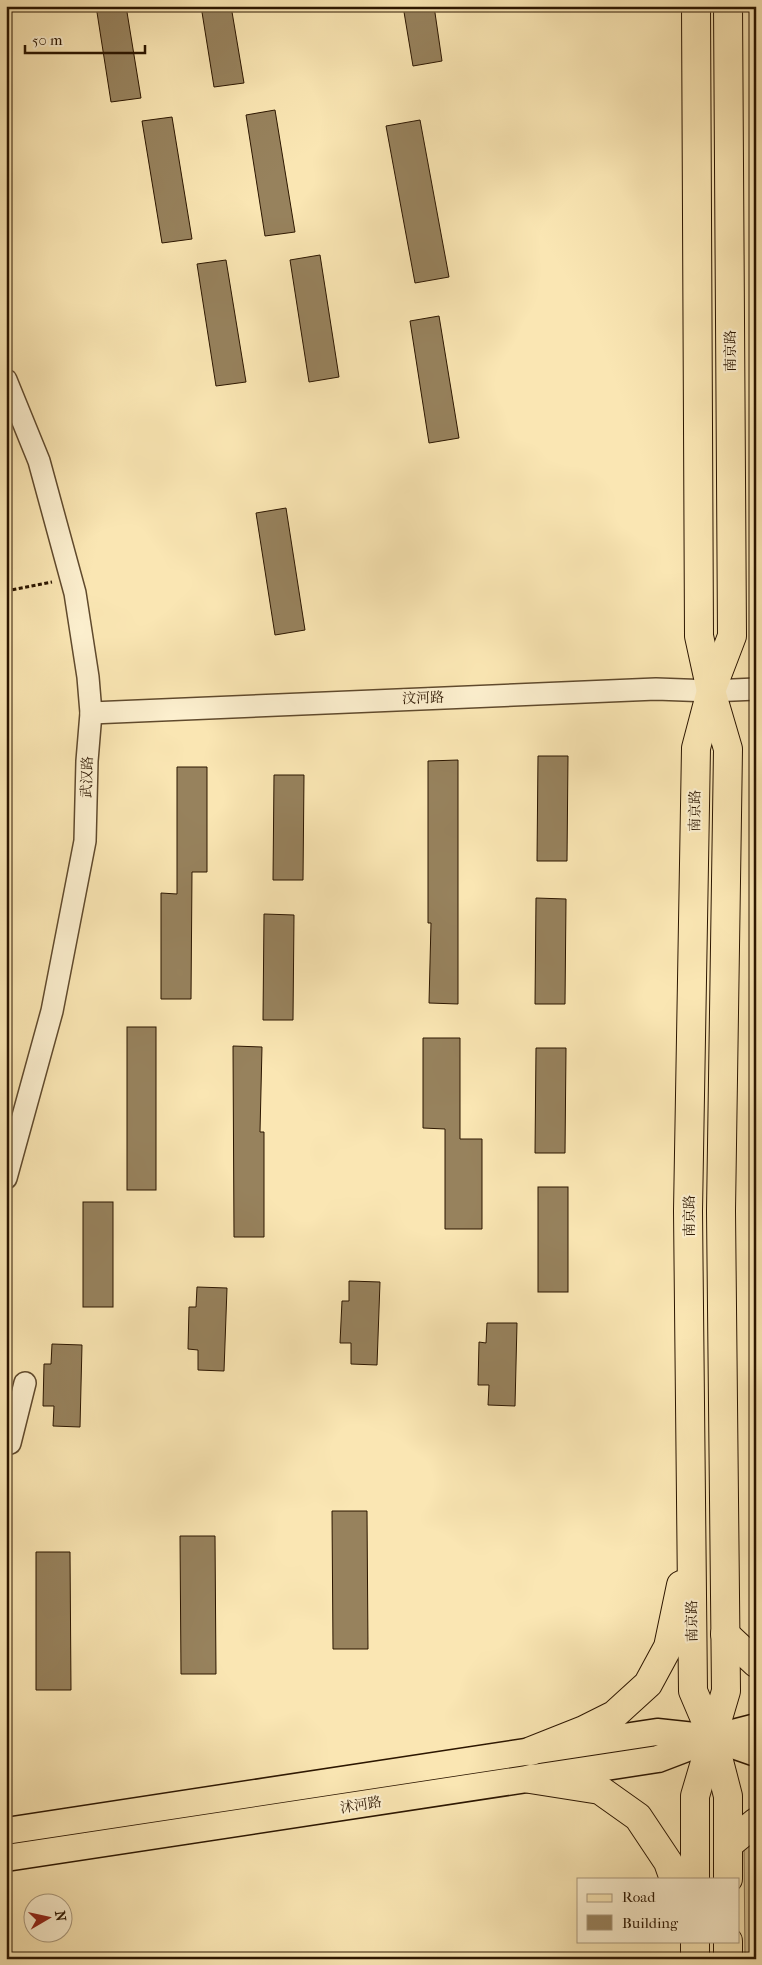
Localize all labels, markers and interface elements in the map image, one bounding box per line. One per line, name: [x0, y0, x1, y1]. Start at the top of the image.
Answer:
scale bar: [25, 22, 145, 54]
text: 50 m: [32, 31, 63, 49]
street label: 南京路: [722, 330, 739, 372]
street label: 汶河路: [402, 689, 444, 707]
street label: 武汉路: [78, 756, 96, 798]
street label: 南京路: [686, 790, 704, 832]
street label: 南京路: [681, 1195, 698, 1237]
street label: 南京路: [683, 1600, 701, 1642]
street label: 沭河路: [339, 1793, 383, 1817]
legend: [577, 1878, 740, 1942]
text: Road: [622, 1888, 656, 1906]
north arrow: [22, 1892, 72, 1942]
text: N: [51, 1909, 70, 1923]
text: Building: [622, 1914, 679, 1932]

